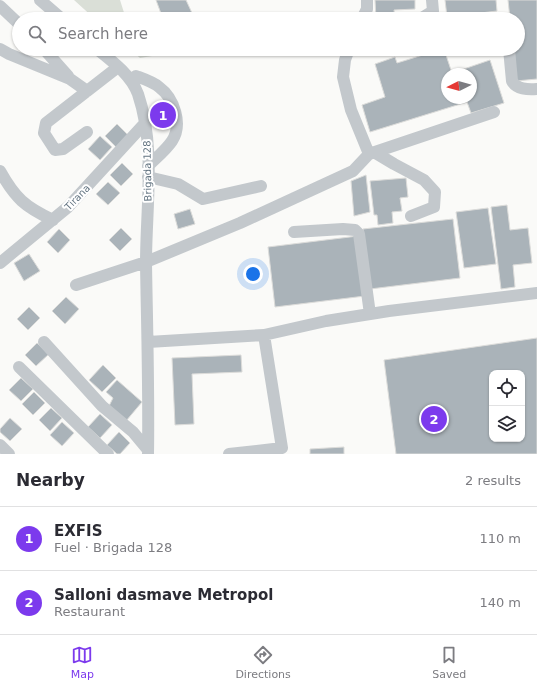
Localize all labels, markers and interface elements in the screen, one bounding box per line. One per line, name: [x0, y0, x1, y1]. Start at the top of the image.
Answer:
search box: [12, 12, 525, 56]
icon: search: [26, 23, 48, 45]
text: Search here: [58, 25, 148, 43]
north arrow: [441, 68, 477, 104]
pin: 1: [150, 100, 176, 130]
street label: Brigada 128: [141, 140, 154, 202]
street label: Tirana: [62, 182, 92, 213]
your location: [243, 264, 263, 284]
map controls: [489, 370, 525, 442]
button: locate: [489, 370, 525, 406]
pin: 2: [421, 404, 447, 434]
button: layers: [489, 406, 525, 442]
text: Nearby: [16, 470, 85, 490]
text: 2 results: [465, 473, 521, 488]
text: EXFIS: [54, 522, 102, 540]
text: 1: [24, 531, 34, 546]
text: 110 m: [479, 531, 521, 546]
text: Fuel · Brigada 128: [54, 540, 172, 555]
text: Salloni dasmave Metropol: [54, 586, 273, 604]
text: 2: [24, 595, 34, 610]
text: 140 m: [479, 595, 521, 610]
text: Restaurant: [54, 604, 125, 619]
tab: Map: [71, 644, 94, 681]
tab: Directions: [235, 644, 291, 681]
tab: Saved: [432, 644, 466, 681]

